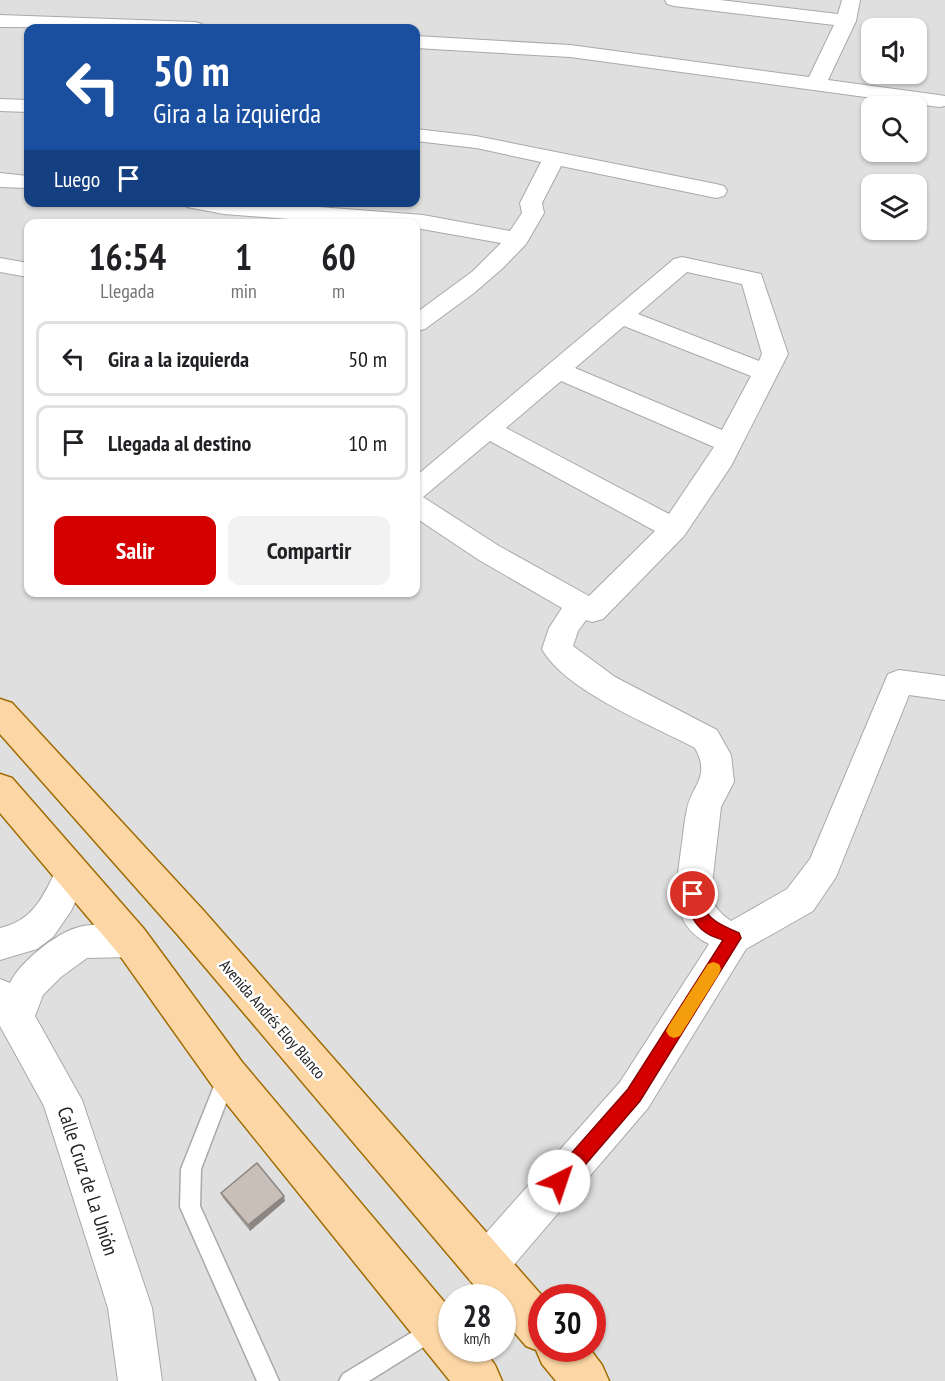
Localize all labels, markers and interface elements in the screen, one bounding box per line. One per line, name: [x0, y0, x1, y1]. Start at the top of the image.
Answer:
map controls: [861, 18, 927, 240]
button: sound: [861, 18, 927, 84]
text: 50 m: [153, 43, 230, 98]
icon: left: [54, 48, 132, 126]
text: Gira a la izquierda: [153, 96, 321, 130]
button: search: [861, 96, 927, 162]
icon: arrive: [112, 162, 145, 195]
text: Luego: [54, 165, 100, 193]
button: layers: [861, 174, 927, 240]
text: 16:54: [88, 233, 166, 280]
text: 1: [235, 233, 252, 280]
text: 60: [321, 233, 356, 280]
text: Llegada: [100, 278, 155, 304]
text: min: [231, 278, 257, 304]
text: m: [332, 278, 345, 304]
icon: left: [57, 342, 90, 375]
text: Gira a la izquierda: [108, 345, 249, 373]
text: 50 m: [348, 345, 387, 373]
icon: arrive: [57, 426, 90, 459]
text: Llegada al destino: [108, 429, 251, 457]
text: 10 m: [348, 429, 387, 457]
button: Salir: [54, 516, 216, 585]
button: Compartir: [228, 516, 390, 585]
pin: [667, 868, 718, 919]
icon: arrive: [676, 877, 709, 910]
street label: Avenida Andrés Eloy Blanco: [216, 955, 330, 1083]
street label: Calle Cruz de La Unión: [52, 1103, 124, 1259]
position arrow: [527, 1149, 591, 1213]
speed limit sign: 30: [528, 1284, 606, 1362]
text: 28: [463, 1296, 491, 1335]
text: km/h: [464, 1329, 490, 1348]

